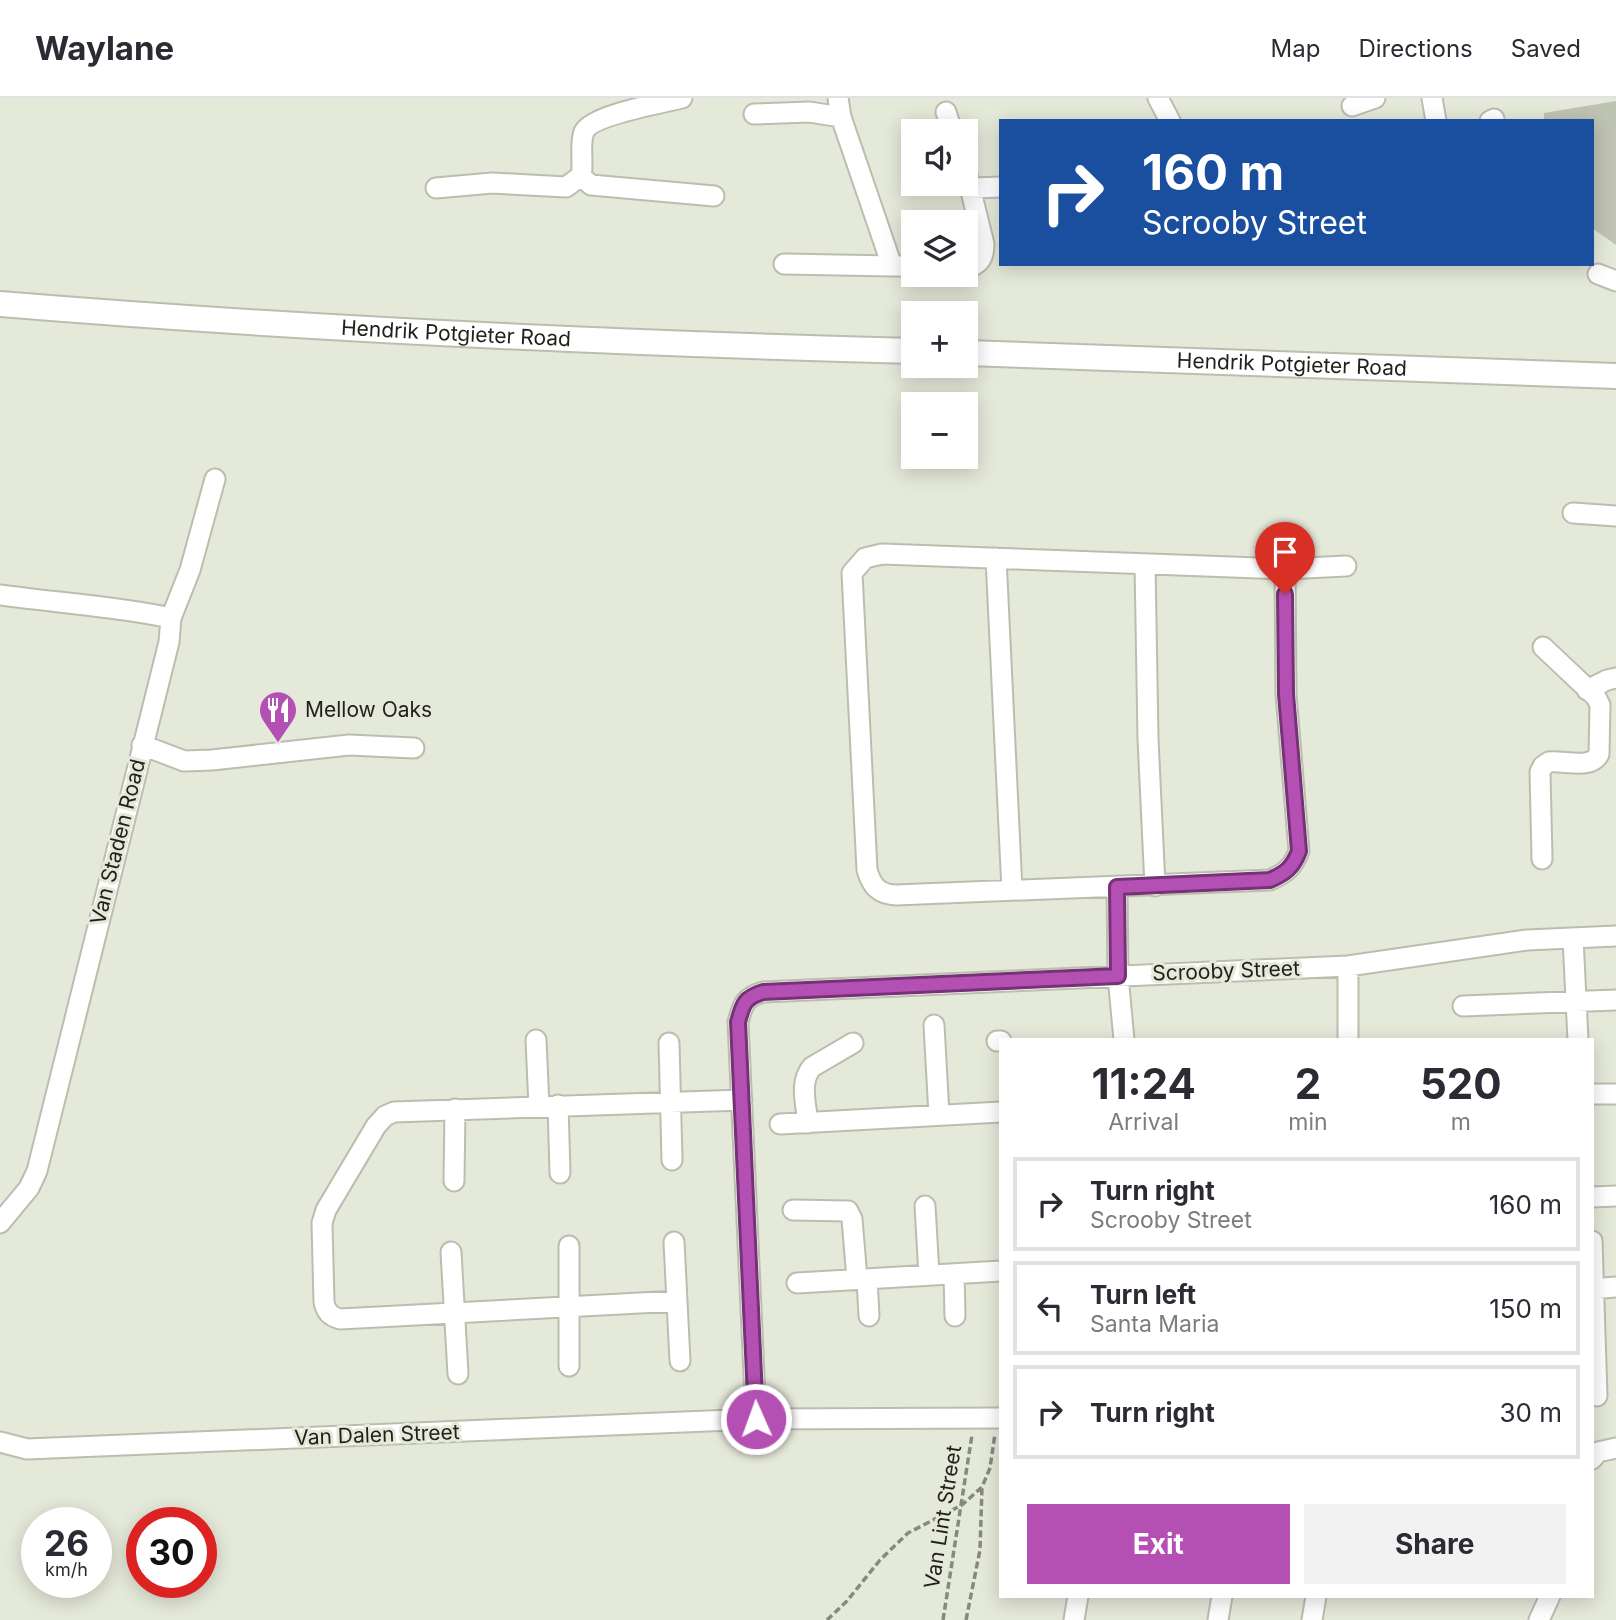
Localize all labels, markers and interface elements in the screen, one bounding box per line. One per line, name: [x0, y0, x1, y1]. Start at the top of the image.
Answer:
text: Waylane: [35, 28, 174, 68]
text: Map: [1271, 34, 1320, 63]
text: Directions: [1358, 34, 1473, 63]
text: Saved: [1511, 34, 1581, 63]
map controls: [901, 119, 978, 469]
button: sound: [901, 119, 978, 196]
text: 160 m: [1142, 143, 1284, 202]
icon: right: [1027, 147, 1118, 238]
text: Scrooby Street: [1142, 203, 1367, 242]
button: layers: [901, 210, 978, 287]
button: +: [901, 301, 978, 378]
street label: Hendrik Potgieter Road: [340, 315, 572, 351]
street label: Hendrik Potgieter Road: [1176, 347, 1407, 381]
button: −: [901, 392, 978, 469]
pin: [1255, 522, 1315, 594]
icon: arrive: [1266, 533, 1304, 571]
restaurant icon: Mellow Oaks: [257, 689, 299, 744]
place label: Mellow Oaks: [305, 697, 432, 722]
street label: Van Staden Road: [85, 756, 150, 927]
street label: Scrooby Street: [1152, 955, 1300, 986]
text: 11:24: [1091, 1058, 1196, 1109]
text: 2: [1295, 1058, 1321, 1109]
text: 520: [1420, 1058, 1502, 1109]
text: Arrival: [1108, 1108, 1179, 1136]
text: min: [1288, 1108, 1328, 1136]
text: m: [1451, 1108, 1471, 1136]
text: Turn right: [1090, 1175, 1215, 1206]
icon: right: [1031, 1185, 1069, 1223]
text: 160 m: [1489, 1189, 1562, 1220]
text: Scrooby Street: [1090, 1206, 1252, 1234]
text: Turn left: [1090, 1279, 1196, 1310]
icon: left: [1031, 1289, 1069, 1327]
text: 150 m: [1489, 1293, 1562, 1324]
text: Santa Maria: [1090, 1310, 1219, 1338]
position arrow: [719, 1382, 793, 1456]
icon: right: [1031, 1393, 1069, 1431]
text: Turn right: [1090, 1397, 1215, 1428]
text: 30 m: [1499, 1397, 1562, 1428]
street label: Van Dalen Street: [294, 1419, 460, 1450]
street label: Van Lint Street: [919, 1443, 966, 1590]
button: Exit: [1027, 1504, 1290, 1584]
button: Share: [1304, 1504, 1566, 1584]
speed limit sign: 30: [126, 1507, 217, 1598]
text: 26: [44, 1522, 89, 1564]
text: km/h: [45, 1559, 88, 1580]

